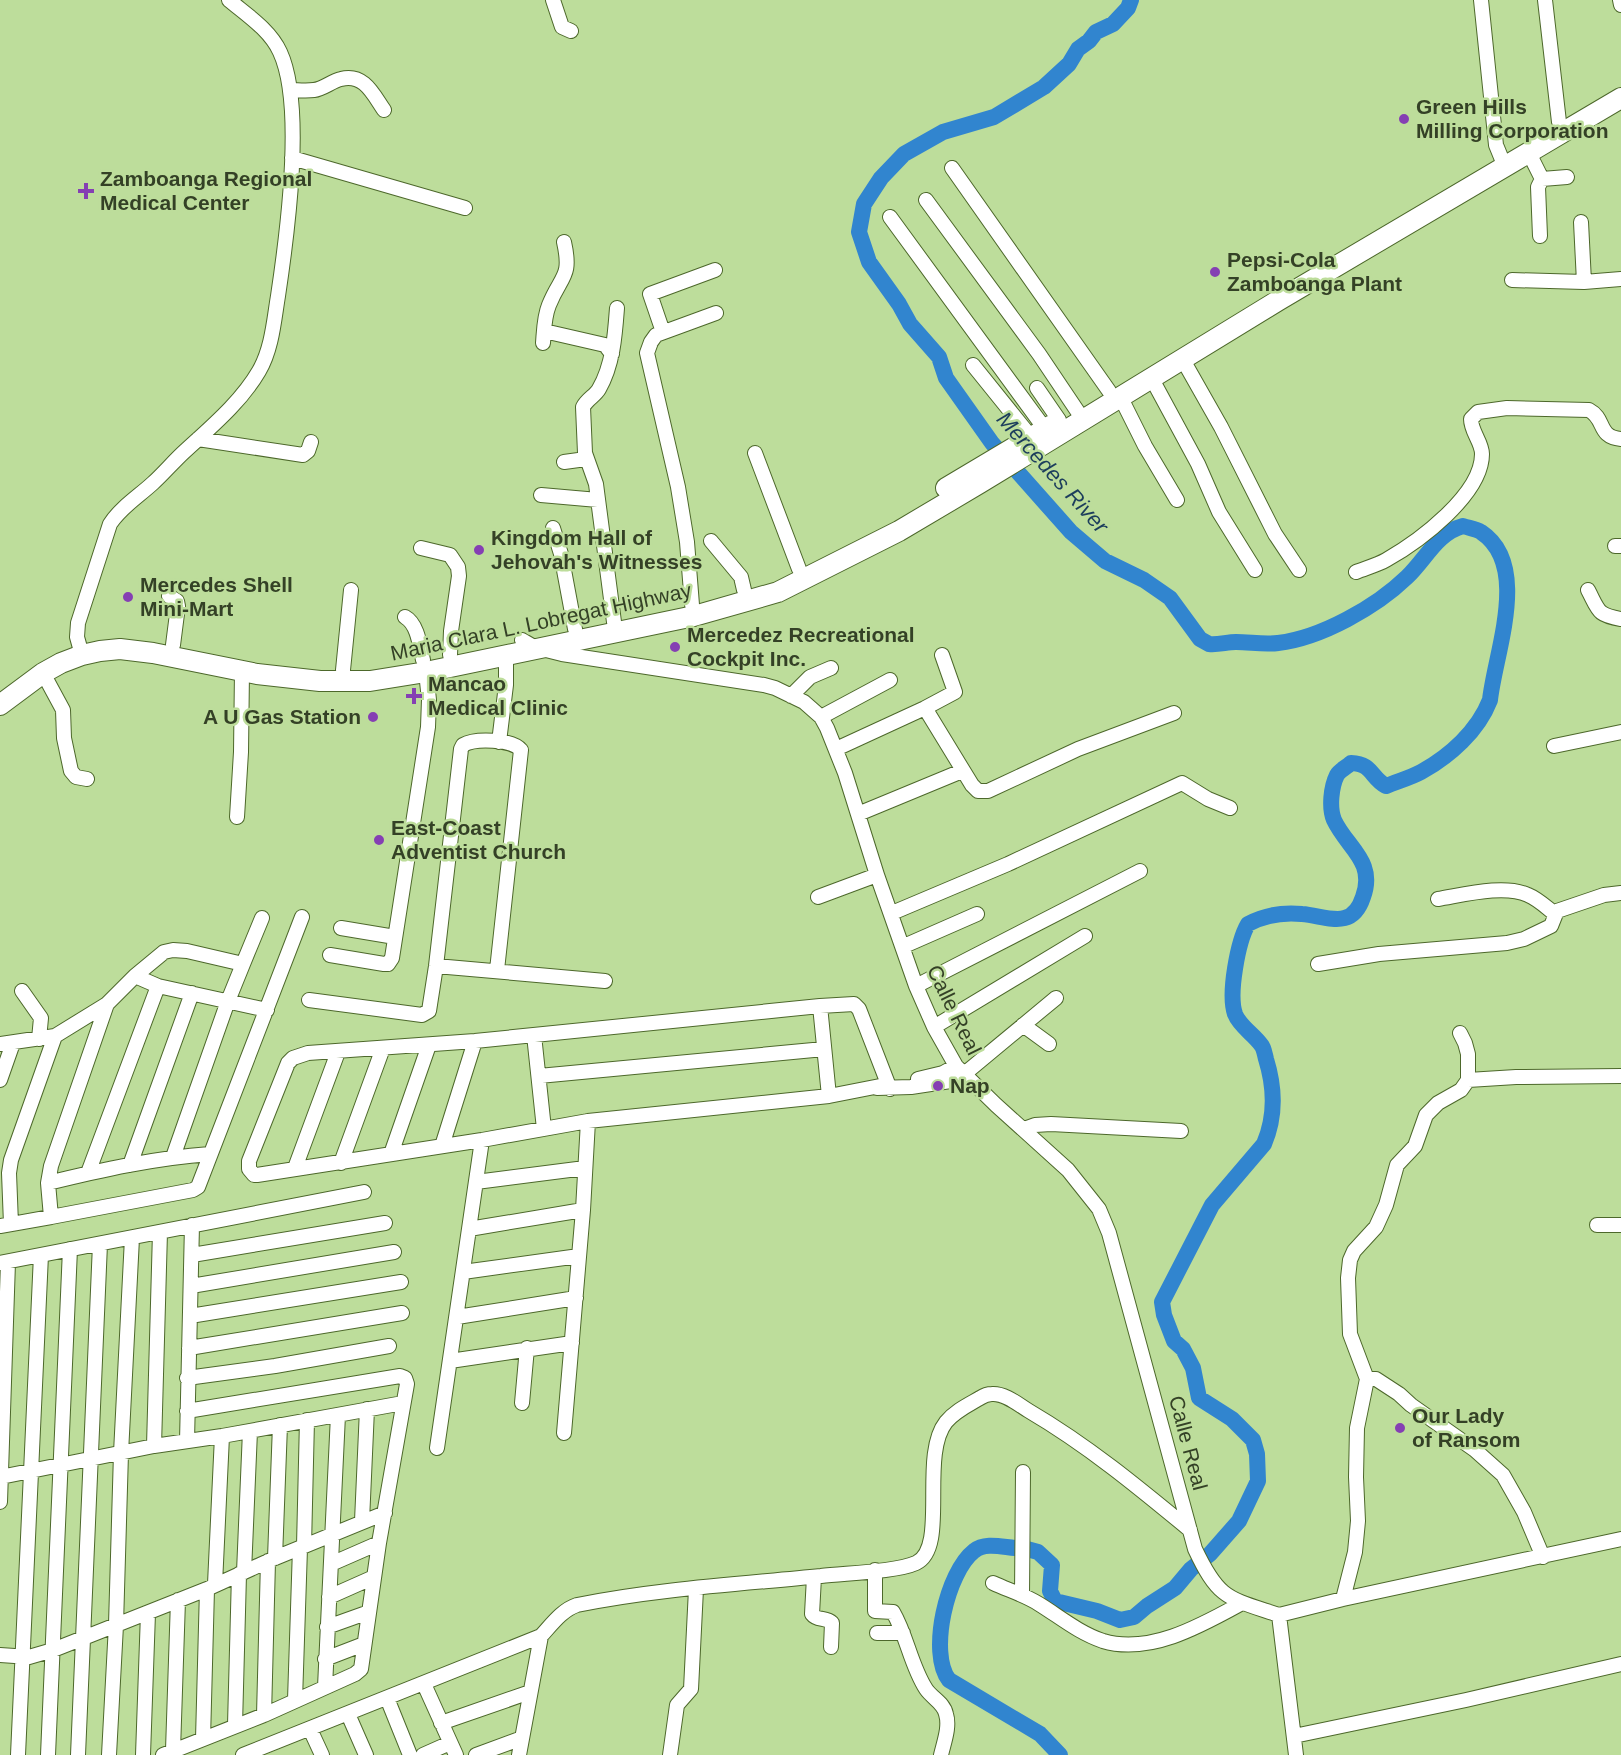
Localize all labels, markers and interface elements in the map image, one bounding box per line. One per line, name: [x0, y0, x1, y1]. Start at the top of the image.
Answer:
place label: Green Hills Milling Corporation: [1416, 95, 1608, 142]
marker: Green Hills Milling Corporation: [1397, 112, 1411, 126]
place label: Zamboanga Regional Medical Center: [100, 167, 312, 214]
marker: Zamboanga Regional Medical Center: [77, 182, 95, 200]
place label: Pepsi-Cola Zamboanga Plant: [1227, 248, 1402, 295]
marker: Pepsi-Cola Zamboanga Plant: [1208, 265, 1222, 279]
water label: Mercedes River: [992, 407, 1115, 539]
place label: Kingdom Hall of Jehovah's Witnesses: [491, 526, 702, 573]
marker: Kingdom Hall of Jehovah's Witnesses: [472, 543, 486, 557]
place label: Mercedes Shell Mini-Mart: [140, 573, 293, 620]
street label: Maria Clara L. Lobregat Highway: [388, 578, 694, 665]
marker: Mercedes Shell Mini-Mart: [121, 590, 135, 604]
place label: Mercedez Recreational Cockpit Inc.: [687, 623, 915, 670]
marker: Mercedez Recreational Cockpit Inc.: [668, 640, 682, 654]
place label: Mancao Medical Clinic: [428, 672, 568, 719]
marker: Mancao Medical Clinic: [405, 687, 423, 705]
place label: A U Gas Station: [203, 705, 361, 728]
marker: A U Gas Station: [366, 710, 380, 724]
place label: East-Coast Adventist Church: [391, 816, 566, 863]
marker: East-Coast Adventist Church: [372, 833, 386, 847]
street label: Calle Real: [923, 961, 986, 1058]
place label: Nap: [950, 1074, 990, 1097]
marker: Nap: [931, 1079, 945, 1093]
street label: Calle Real: [1165, 1393, 1212, 1493]
place label: Our Lady of Ransom: [1412, 1404, 1521, 1451]
marker: Our Lady of Ransom: [1393, 1421, 1407, 1435]

